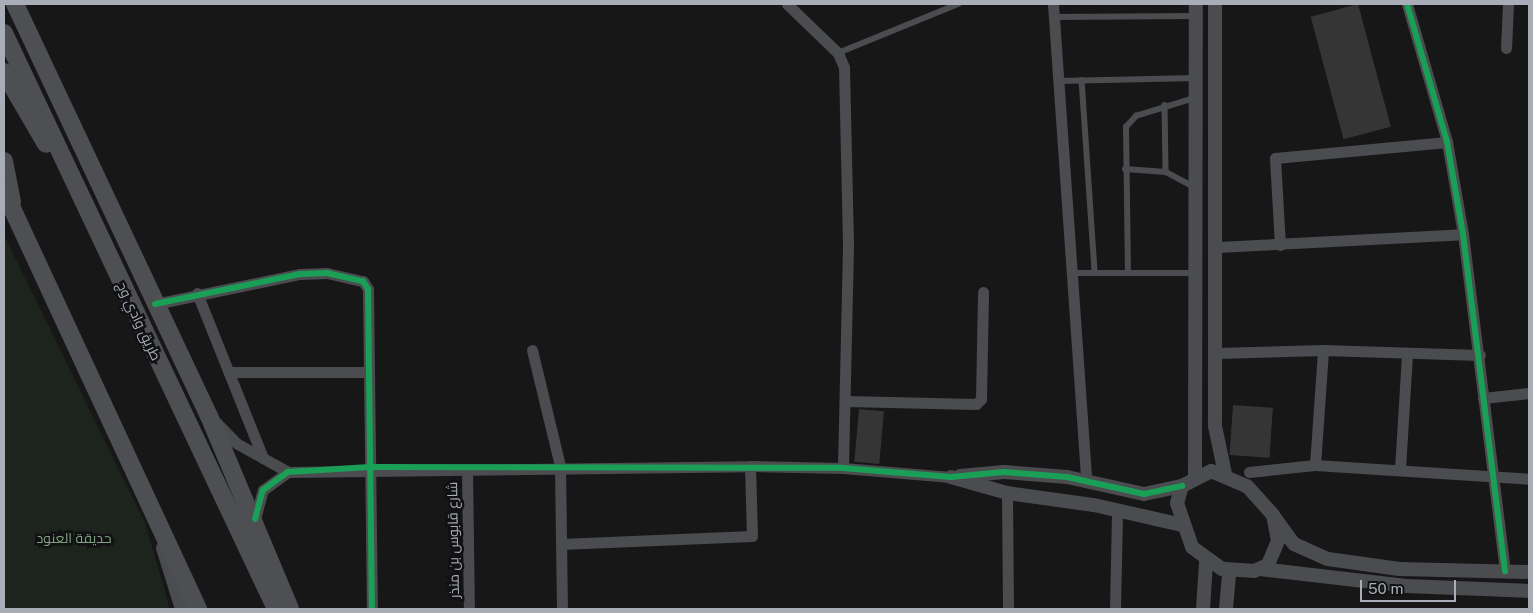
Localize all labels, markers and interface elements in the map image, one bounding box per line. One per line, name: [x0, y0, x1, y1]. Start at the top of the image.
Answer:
street label: طريق وادي وج: [113, 279, 165, 363]
street label: شارع قابوس بن منذر: [444, 482, 462, 598]
park label: حديقة العنود: [37, 530, 111, 546]
scale bar: [1363, 570, 1459, 602]
text: 50 m: [1368, 580, 1403, 597]

